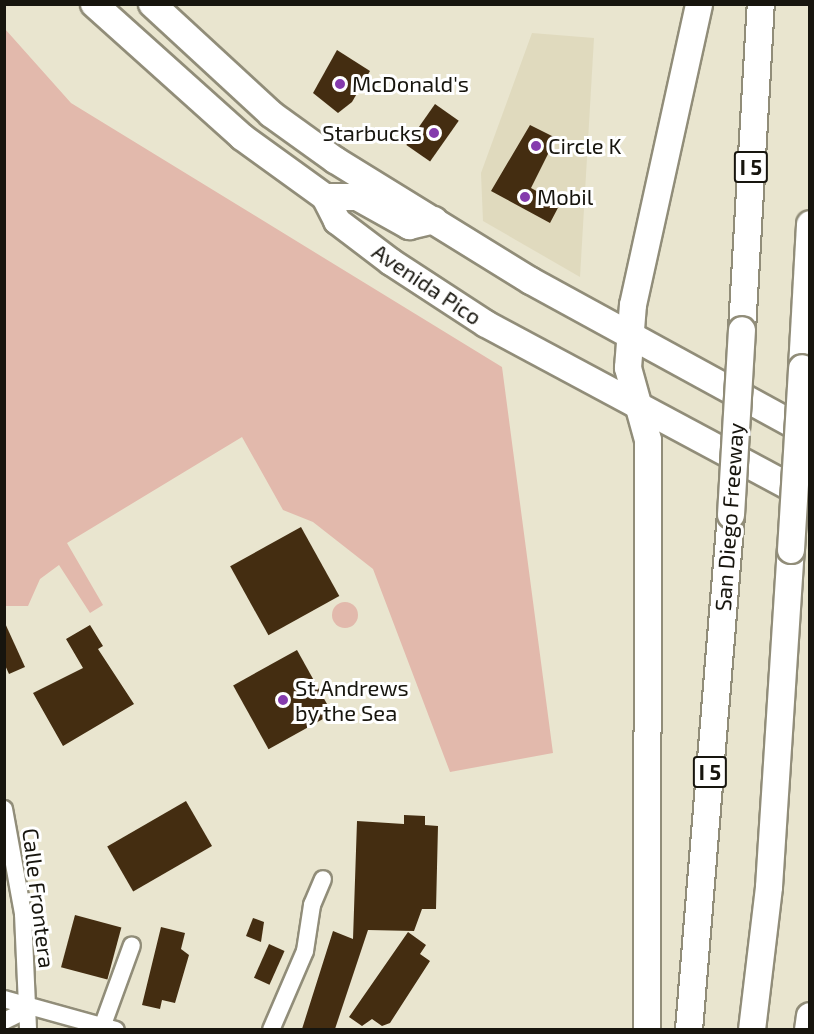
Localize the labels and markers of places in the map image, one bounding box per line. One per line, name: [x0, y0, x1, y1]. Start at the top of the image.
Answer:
place label: McDonald's: [352, 71, 469, 97]
marker: McDonald's: [333, 77, 347, 91]
place label: Starbucks: [322, 120, 422, 146]
marker: Starbucks: [427, 126, 441, 140]
place label: Circle K: [548, 133, 622, 159]
marker: Circle K: [529, 139, 543, 153]
place label: Mobil: [537, 184, 593, 210]
marker: Mobil: [518, 190, 532, 204]
place label: St Andrews by the Sea: [295, 674, 409, 726]
marker: St Andrews by the Sea: [276, 693, 290, 707]

